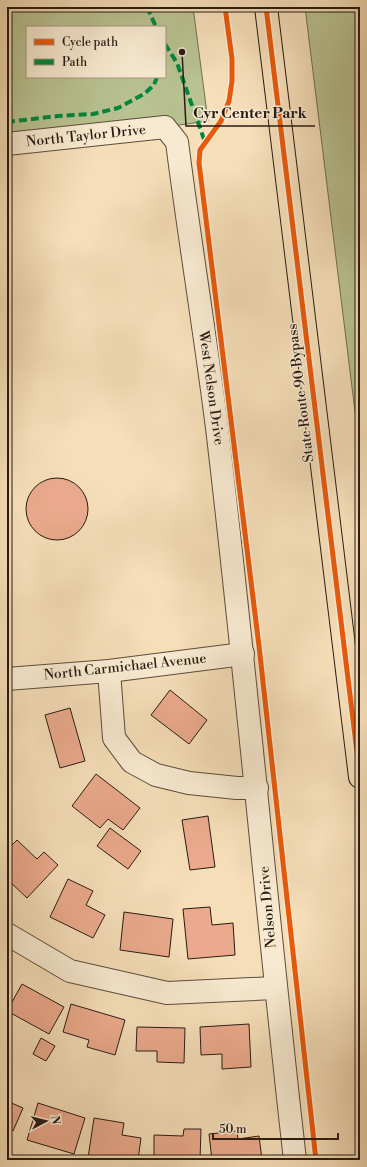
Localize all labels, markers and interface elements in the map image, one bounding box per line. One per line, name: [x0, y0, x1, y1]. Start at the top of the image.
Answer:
legend: [26, 26, 166, 78]
text: Cycle path: [62, 35, 118, 50]
text: Path: [62, 55, 87, 70]
callout: Cyr Center Park: [186, 99, 315, 126]
text: Cyr Center Park: [193, 104, 308, 123]
street label: North Taylor Drive: [25, 121, 147, 151]
street label: State Route 90 Bypass: [284, 323, 318, 463]
street label: West Nelson Drive: [194, 329, 228, 446]
street label: North Carmichael Avenue: [43, 650, 207, 684]
street label: Nelson Drive: [255, 865, 281, 949]
north arrow: [26, 1101, 66, 1141]
text: N: [47, 1115, 62, 1125]
scale bar: [213, 1115, 338, 1141]
text: 50 m: [219, 1122, 247, 1137]

